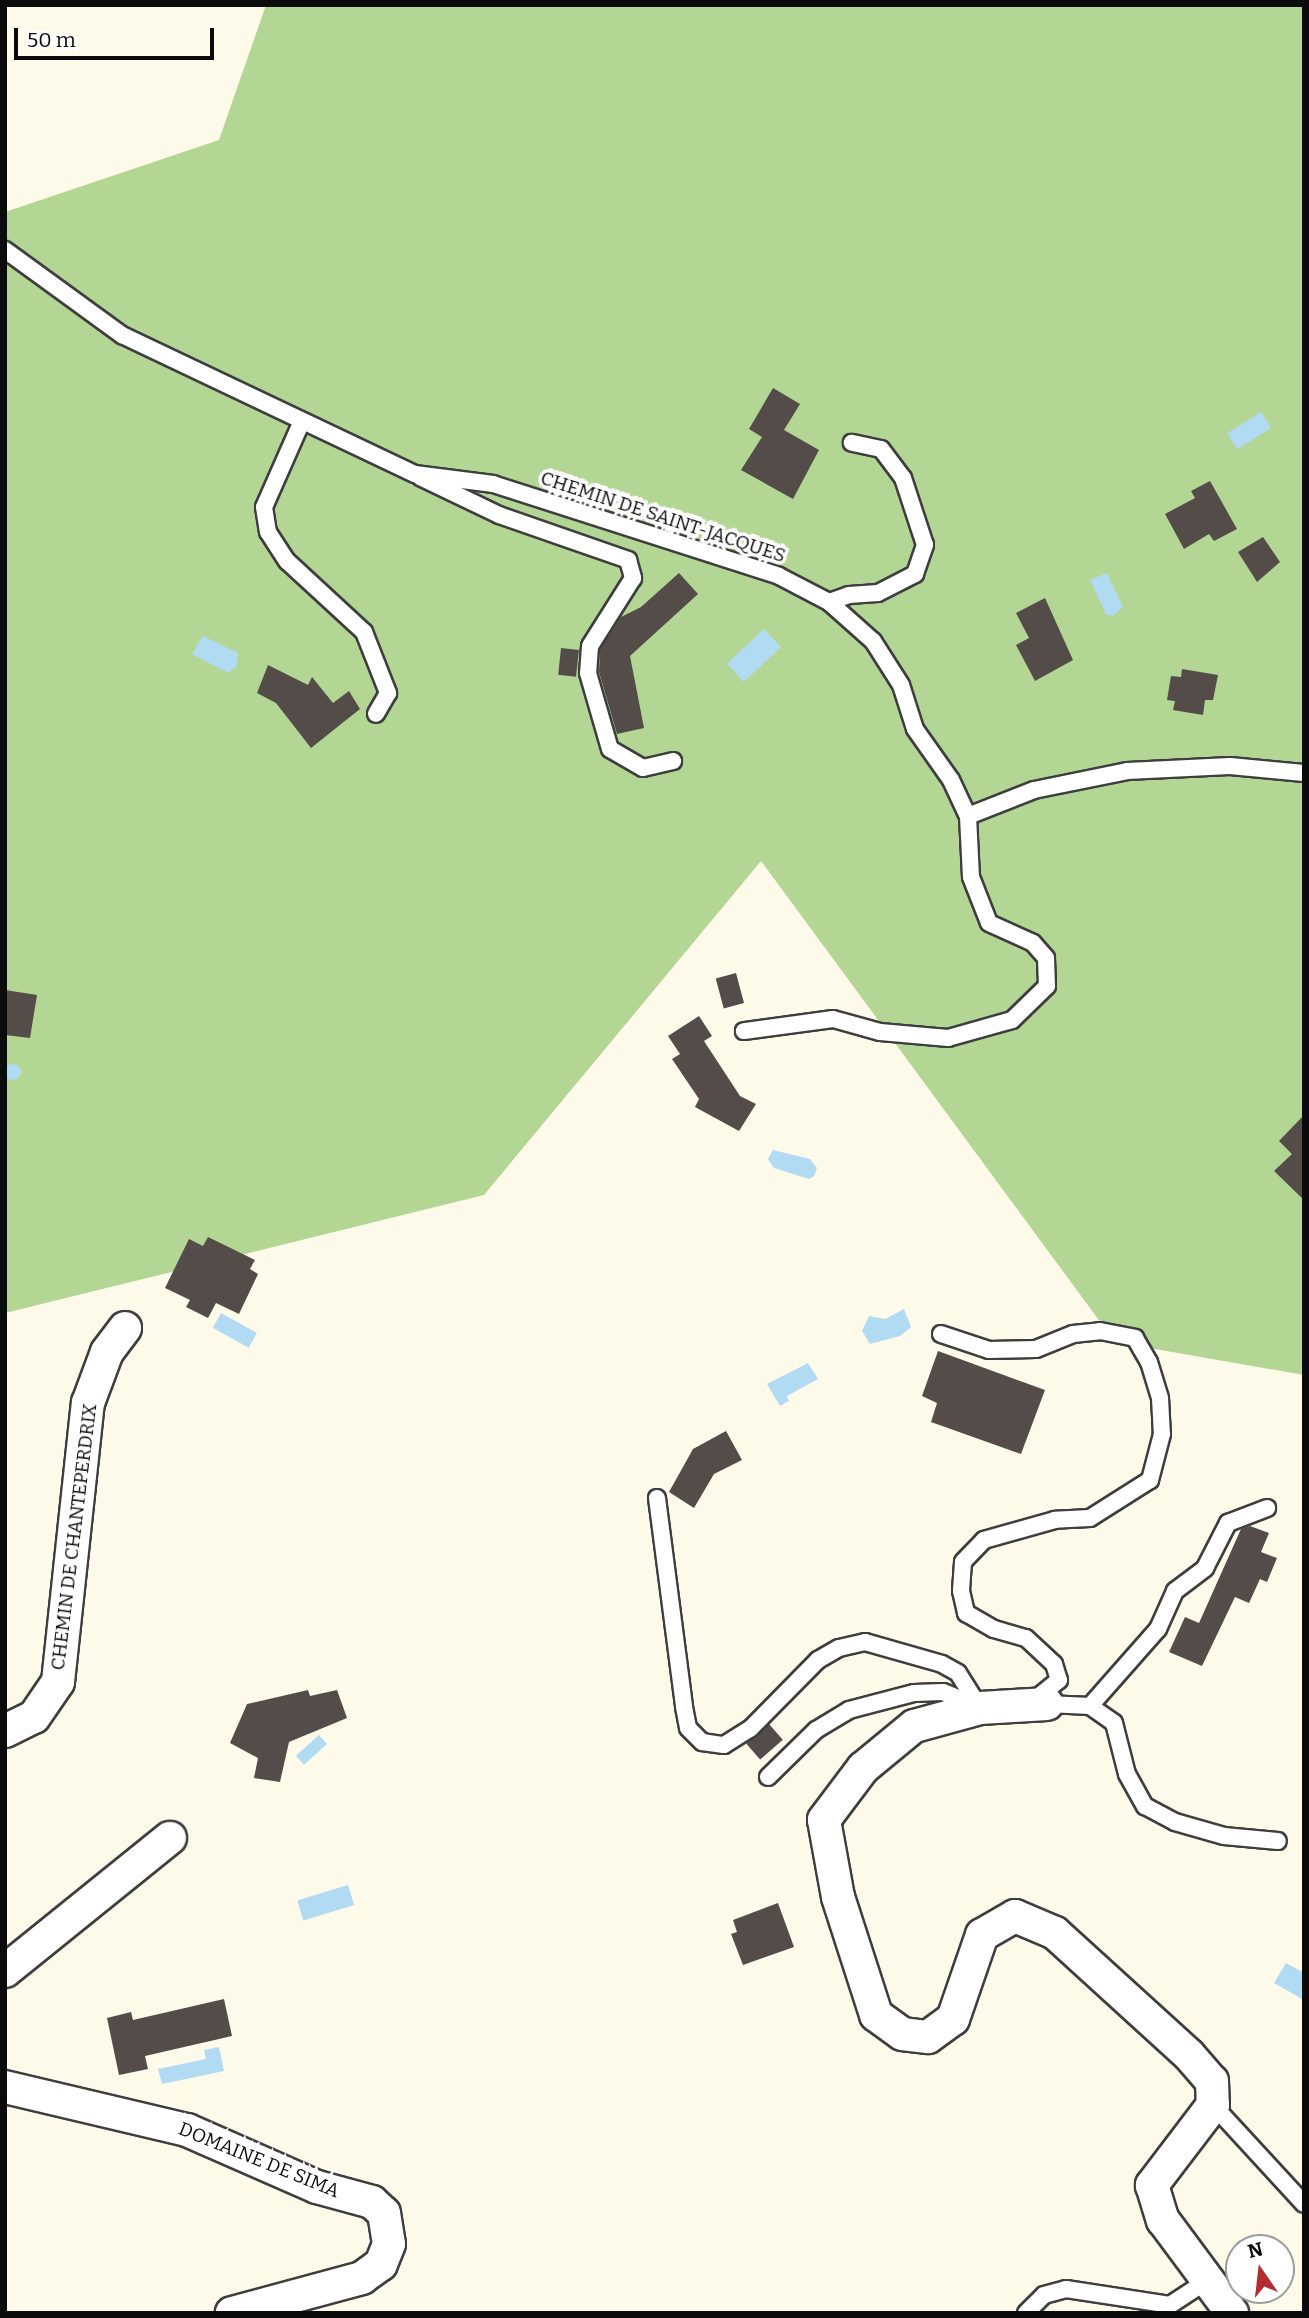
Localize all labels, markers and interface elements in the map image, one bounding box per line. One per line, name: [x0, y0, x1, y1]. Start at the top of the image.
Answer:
scale bar: [18, 14, 217, 58]
text: 50 m: [27, 27, 76, 53]
street label: CHEMIN DE SAINT-JACQUES: [538, 467, 788, 567]
street label: CHEMIN DE CHANTEPERDRIX: [46, 1402, 102, 1672]
street label: DOMAINE DE SIMA: [175, 2117, 343, 2203]
north arrow: [1225, 2234, 1295, 2304]
text: N: [1245, 2237, 1265, 2263]

